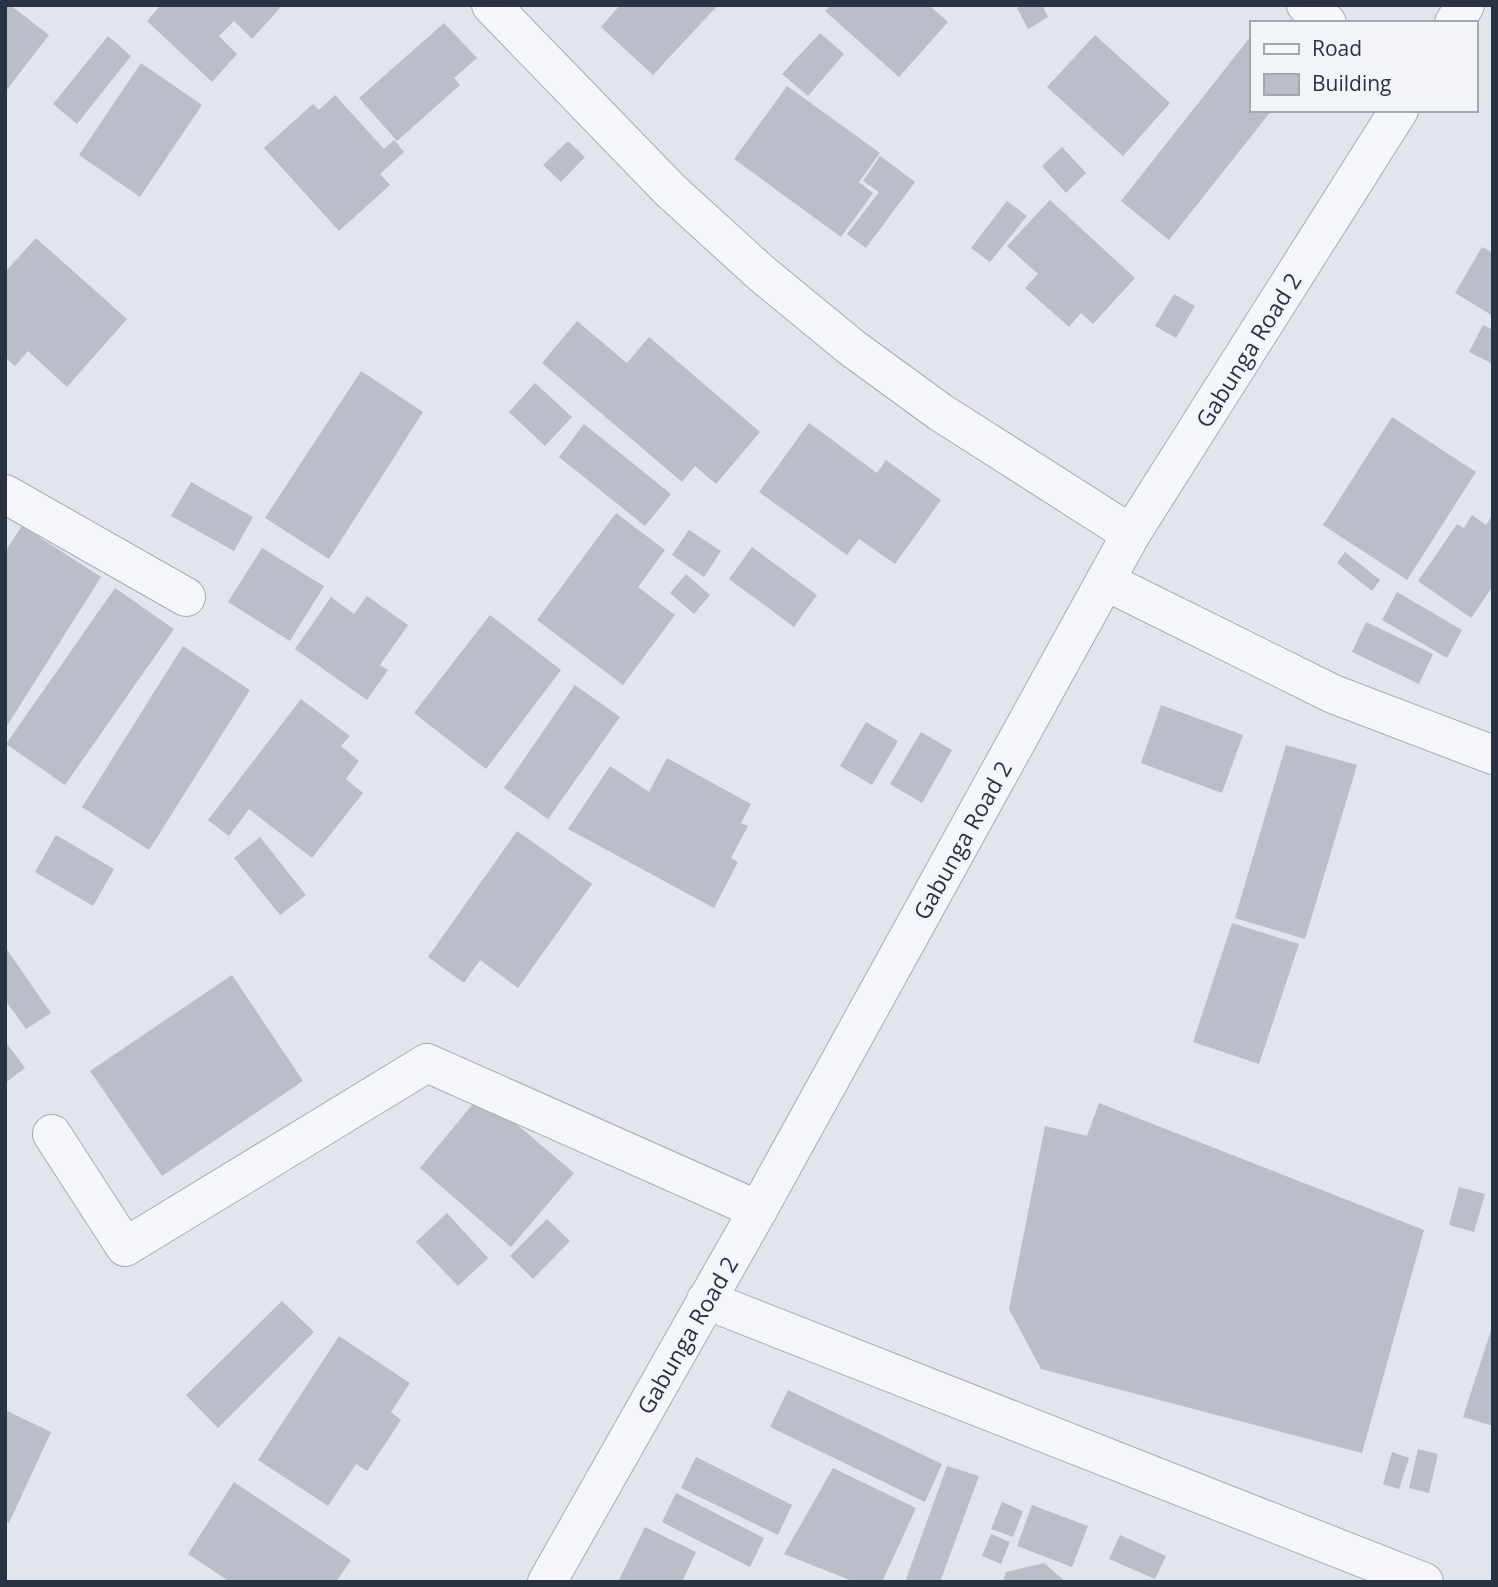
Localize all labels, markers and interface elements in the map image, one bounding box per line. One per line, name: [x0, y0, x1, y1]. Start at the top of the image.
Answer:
legend: [1250, 21, 1477, 112]
text: Road: [1312, 34, 1362, 62]
text: Building: [1312, 69, 1391, 97]
street label: Gabunga Road 2: [1188, 266, 1308, 434]
street label: Gabunga Road 2: [905, 755, 1019, 925]
street label: Gabunga Road 2: [629, 1250, 745, 1420]

